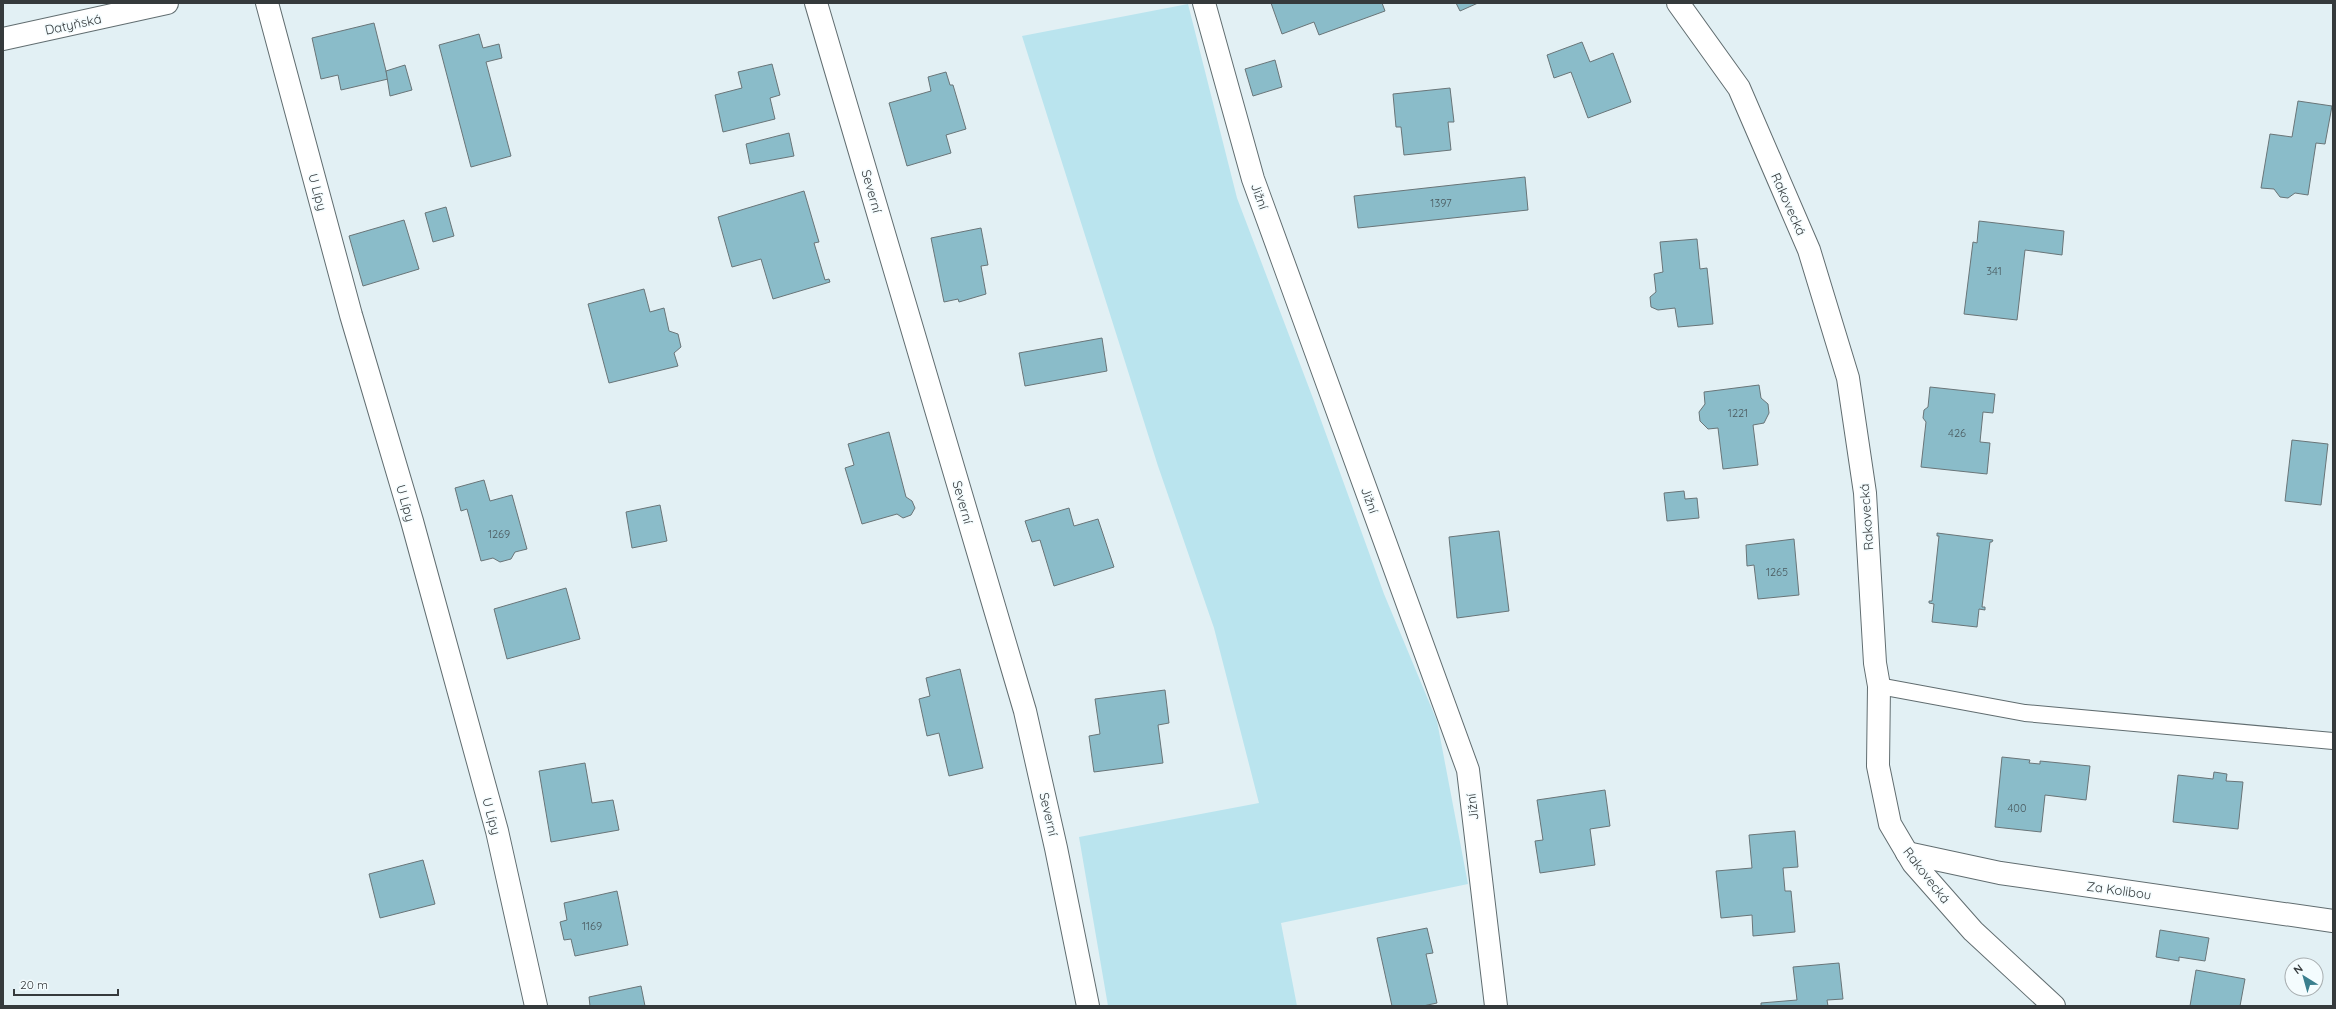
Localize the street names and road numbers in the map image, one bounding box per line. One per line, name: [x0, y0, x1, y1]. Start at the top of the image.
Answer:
street label: Datyňská: [43, 10, 103, 38]
street label: Severní: [858, 168, 886, 215]
street label: Rakovecká: [1768, 170, 1810, 238]
street label: U Lípy: [305, 172, 331, 212]
street label: Jižní: [1248, 181, 1272, 212]
street label: Severní: [949, 479, 977, 526]
street label: U Lípy: [393, 483, 419, 523]
street label: Rakovecká: [1856, 483, 1876, 551]
street label: Jižní: [1358, 485, 1382, 516]
street label: Severní: [1036, 791, 1062, 837]
street label: Jižní: [1462, 793, 1482, 821]
street label: U Lípy: [479, 796, 505, 836]
street label: Rakovecká: [1900, 844, 1954, 906]
street label: Za Kolibou: [2086, 878, 2152, 902]

